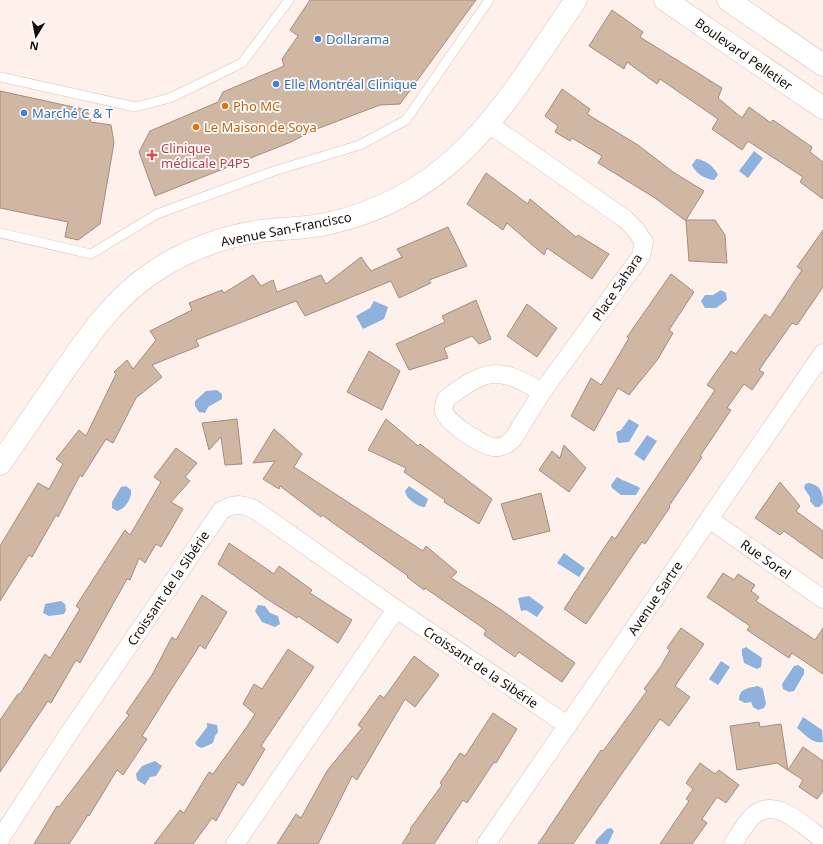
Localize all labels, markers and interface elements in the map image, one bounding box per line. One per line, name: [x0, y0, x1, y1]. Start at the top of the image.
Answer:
street label: Boulevard Pelletier: [692, 14, 797, 95]
north arrow: [16, 16, 56, 56]
place label: Dollarama: [326, 30, 389, 48]
marker: Dollarama: [313, 34, 323, 44]
text: N: [28, 38, 40, 55]
place label: Elle Montréal Clinique: [284, 75, 417, 93]
marker: Elle Montréal Clinique: [271, 79, 281, 89]
place label: Pho MC: [233, 97, 280, 115]
marker: Pho MC: [220, 101, 230, 111]
place label: Marché C & T: [32, 104, 114, 122]
marker: Marché C & T: [19, 108, 29, 118]
place label: Le Maison de Soya: [204, 118, 317, 136]
marker: Le Maison de Soya: [191, 122, 201, 132]
place label: Clinique médicale P4P5: [161, 139, 250, 172]
marker: Clinique médicale P4P5: [146, 149, 158, 161]
street label: Avenue San-Francisco: [219, 207, 353, 251]
street label: Place Sahara: [588, 250, 646, 324]
street label: Croissant de la Sibérie: [123, 527, 213, 649]
street label: Rue Sorel: [737, 535, 795, 583]
street label: Avenue Sartre: [624, 557, 686, 639]
street label: Croissant de la Sibérie: [420, 622, 542, 712]

